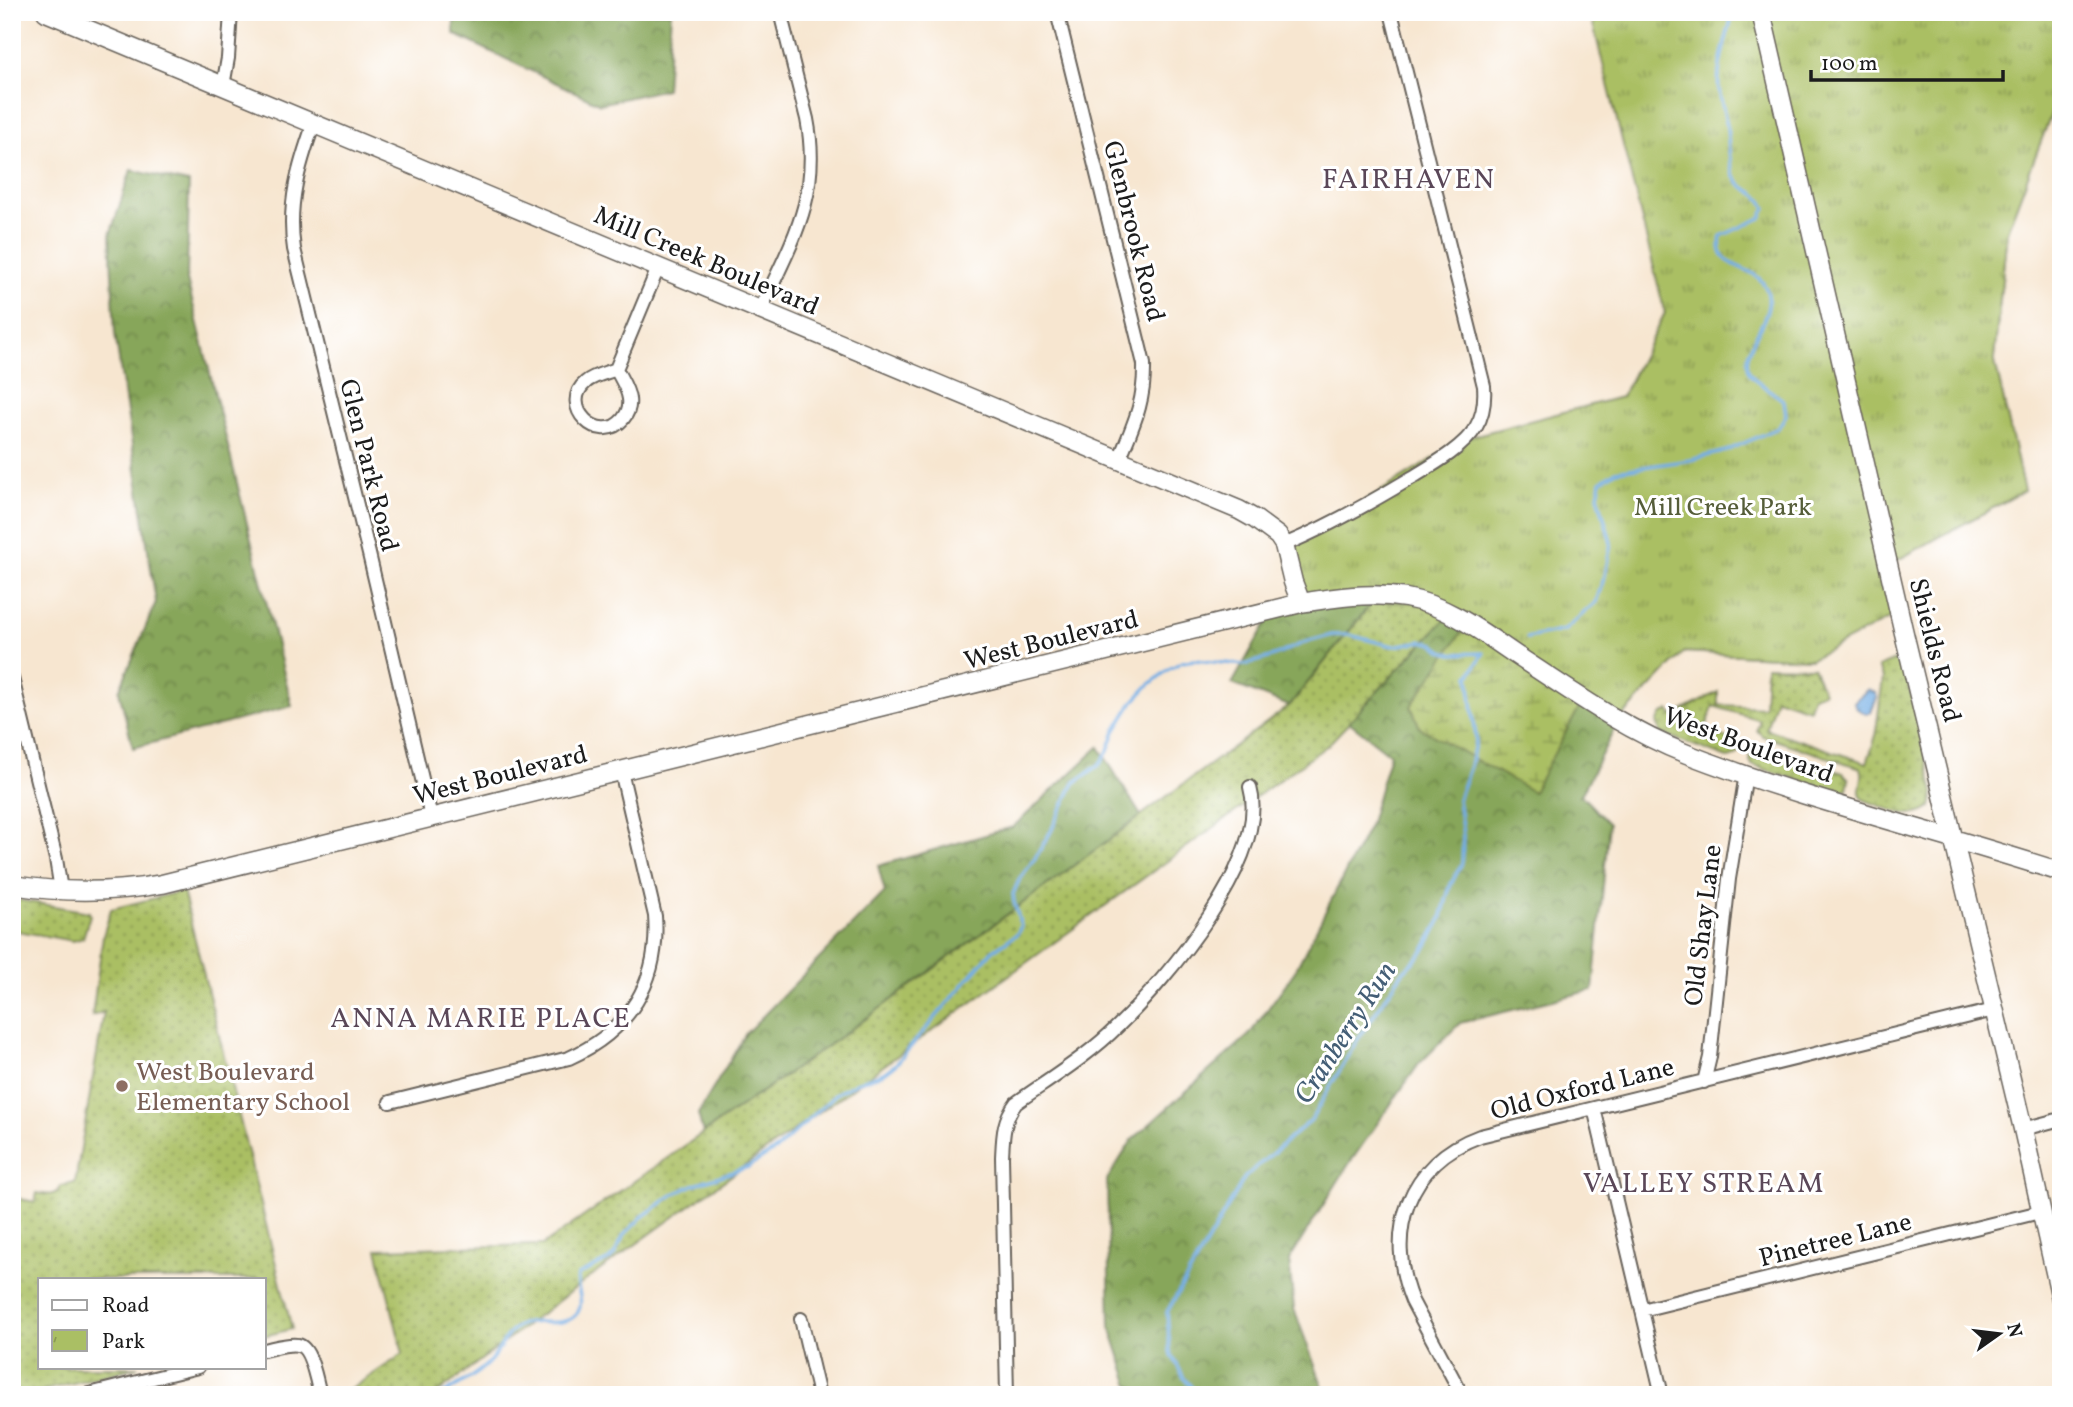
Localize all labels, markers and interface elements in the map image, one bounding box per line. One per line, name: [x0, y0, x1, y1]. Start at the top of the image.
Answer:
scale bar: [1811, 38, 2003, 82]
text: 100 m: [1821, 50, 1878, 79]
street label: Glenbrook Road: [1093, 137, 1173, 326]
district label: FAIRHAVEN: [1322, 161, 1496, 200]
street label: Mill Creek Boulevard: [588, 198, 824, 326]
street label: Glen Park Road: [329, 375, 407, 556]
park label: Mill Creek Park: [1634, 490, 1812, 526]
street label: Shields Road: [1899, 575, 1969, 726]
street label: West Boulevard: [961, 602, 1142, 680]
street label: West Boulevard: [1658, 698, 1838, 793]
street label: West Boulevard: [410, 737, 591, 815]
street label: Old Shay Lane: [1676, 842, 1732, 1008]
water label: Cranberry Run: [1285, 955, 1407, 1112]
district label: ANNA MARIE PLACE: [330, 1000, 632, 1039]
street label: Old Oxford Lane: [1487, 1050, 1678, 1130]
place label: West Boulevard Elementary School: [136, 1055, 350, 1121]
marker: West Boulevard Elementary School: [114, 1078, 130, 1094]
district label: VALLEY STREAM: [1583, 1165, 1825, 1204]
street label: Pinetree Lane: [1755, 1205, 1916, 1277]
legend: [38, 1278, 266, 1368]
text: Road: [102, 1292, 149, 1321]
north arrow: [1965, 1298, 2035, 1368]
text: N: [1999, 1321, 2028, 1340]
text: Park: [102, 1328, 145, 1357]

